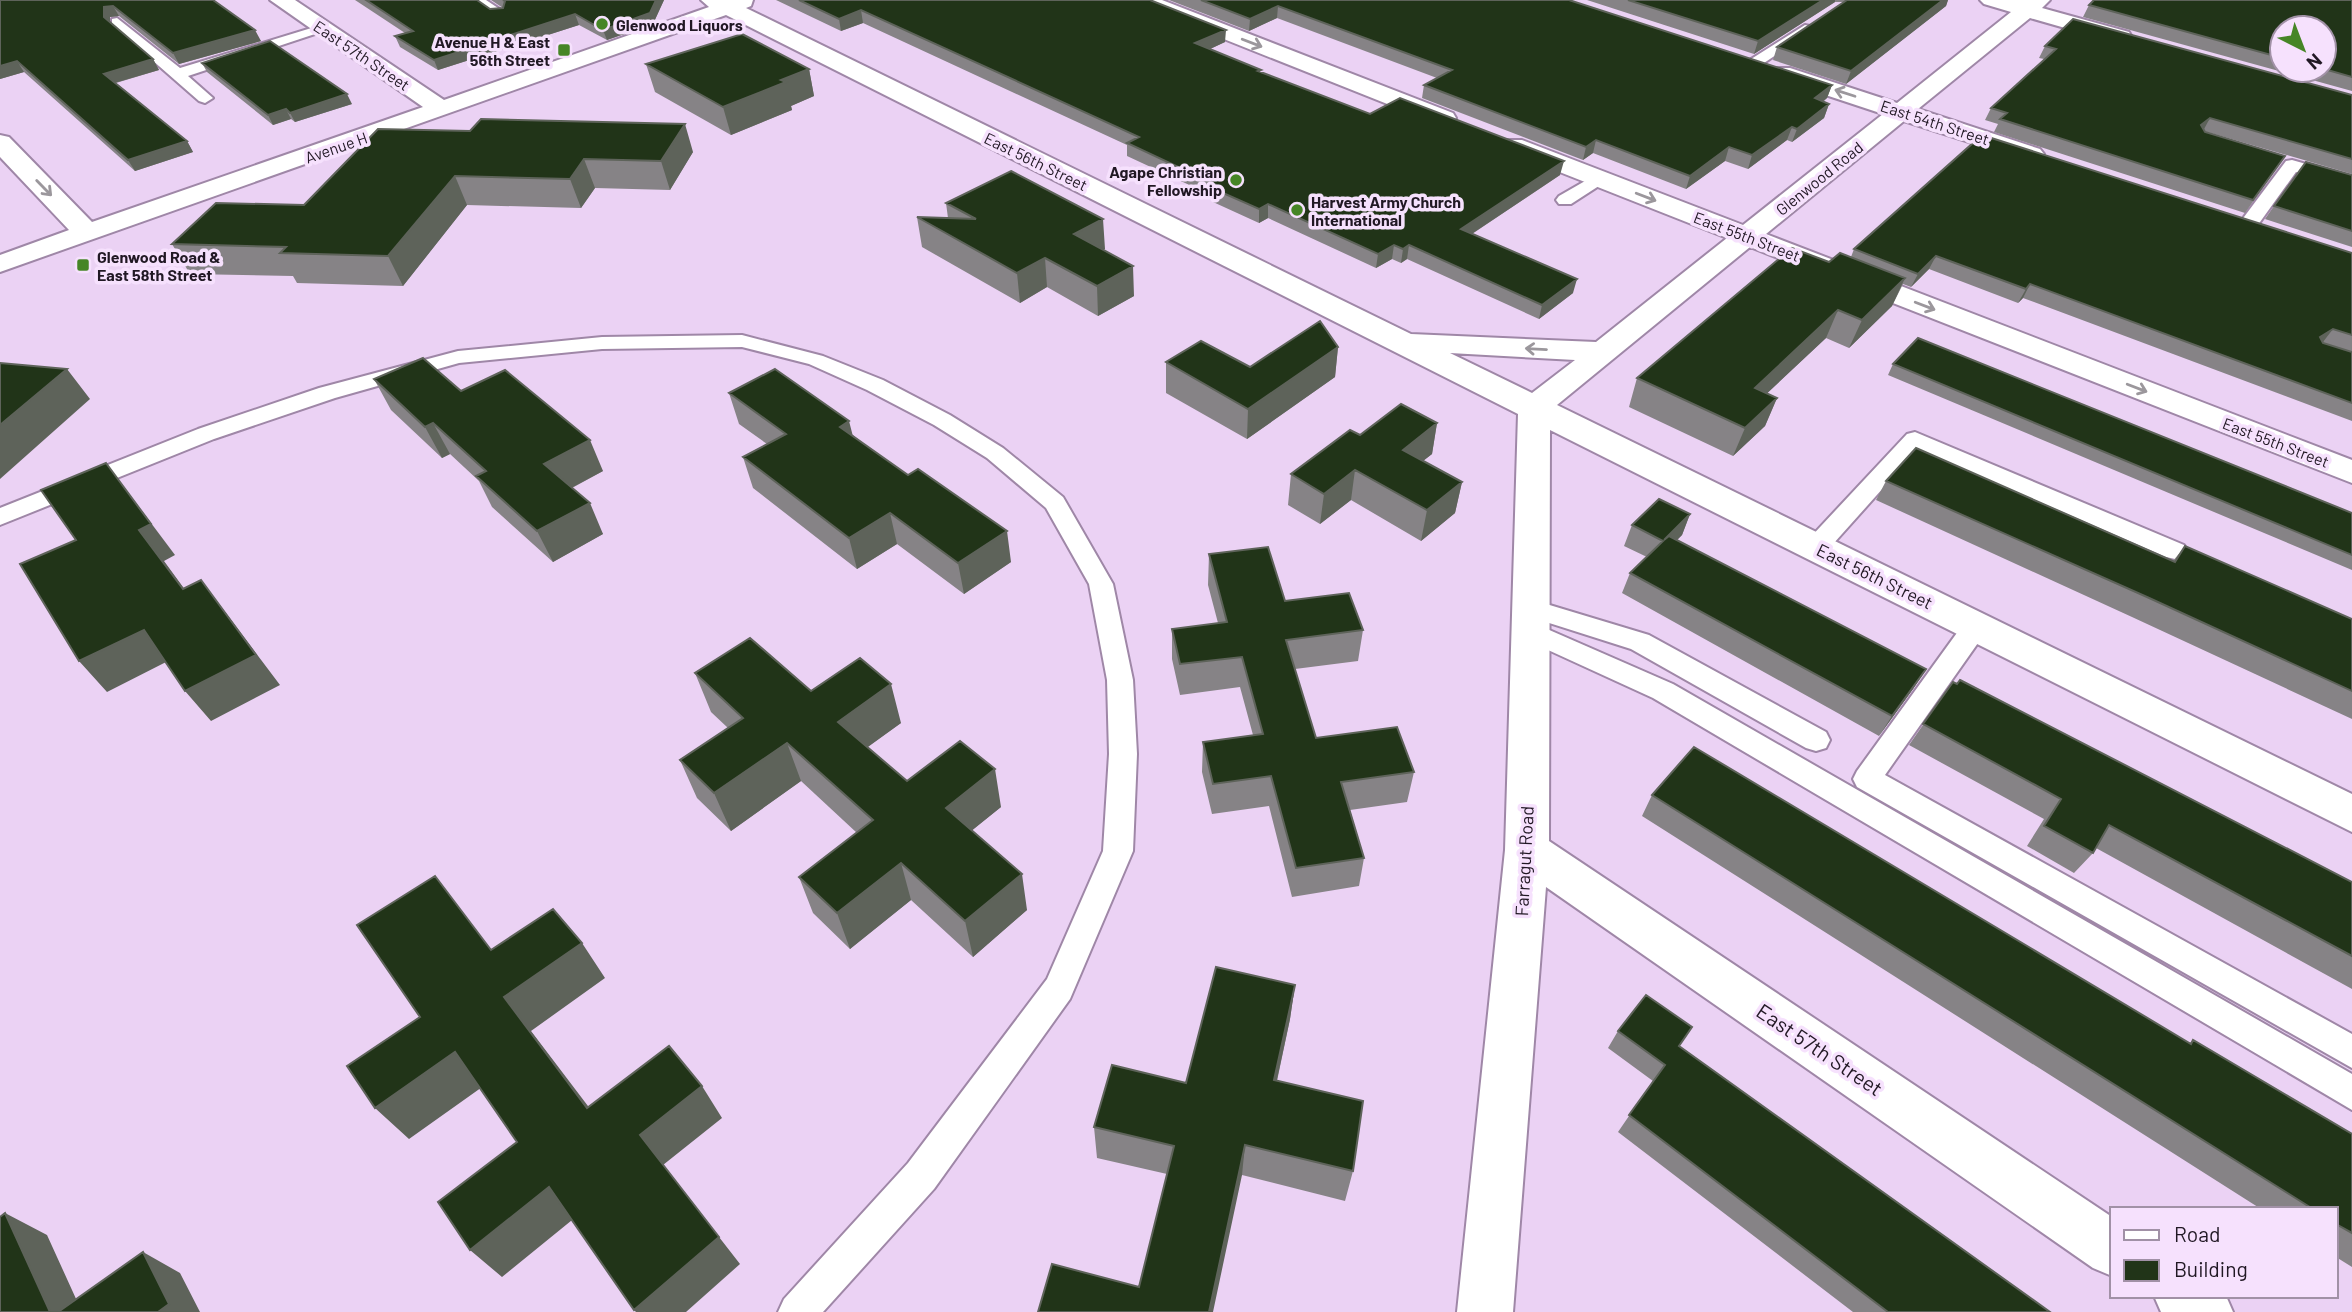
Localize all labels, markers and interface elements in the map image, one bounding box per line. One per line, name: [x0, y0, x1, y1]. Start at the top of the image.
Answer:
north arrow: [2268, 14, 2338, 84]
place label: Glenwood Liquors: [616, 15, 743, 34]
street label: East 57th Street: [310, 16, 414, 94]
marker: Glenwood Liquors: [594, 16, 610, 32]
place label: Avenue H & East 56th Street: [435, 32, 550, 69]
one-way arrow: [1241, 37, 1262, 50]
marker: Avenue H & East 56th Street: [556, 42, 572, 58]
text: N: [2302, 49, 2327, 75]
one-way arrow: [1834, 86, 1856, 98]
street label: East 54th Street: [1878, 96, 1992, 148]
street label: Avenue H: [302, 128, 370, 166]
street label: East 56th Street: [981, 128, 1091, 194]
street label: Glenwood Road: [1772, 137, 1866, 219]
place label: Agape Christian Fellowship: [1109, 162, 1222, 199]
marker: Agape Christian Fellowship: [1228, 172, 1244, 188]
one-way arrow: [35, 179, 52, 196]
place label: Harvest Army Church International: [1311, 192, 1461, 229]
one-way arrow: [1635, 192, 1657, 204]
marker: Harvest Army Church International: [1289, 202, 1305, 218]
street label: East 55th Street: [1691, 207, 1803, 265]
place label: Glenwood Road & East 58th Street: [97, 247, 221, 284]
marker: Glenwood Road & East 58th Street: [75, 257, 91, 273]
one-way arrow: [1914, 300, 1936, 313]
one-way arrow: [1524, 343, 1547, 356]
one-way arrow: [2126, 383, 2148, 396]
street label: East 55th Street: [2220, 413, 2332, 471]
street label: East 56th Street: [1813, 538, 1937, 614]
street label: Farragut Road: [1510, 805, 1538, 917]
street label: East 57th Street: [1752, 998, 1888, 1100]
legend: [2110, 1207, 2338, 1298]
text: Road: [2174, 1221, 2220, 1246]
text: Building: [2174, 1256, 2248, 1281]

